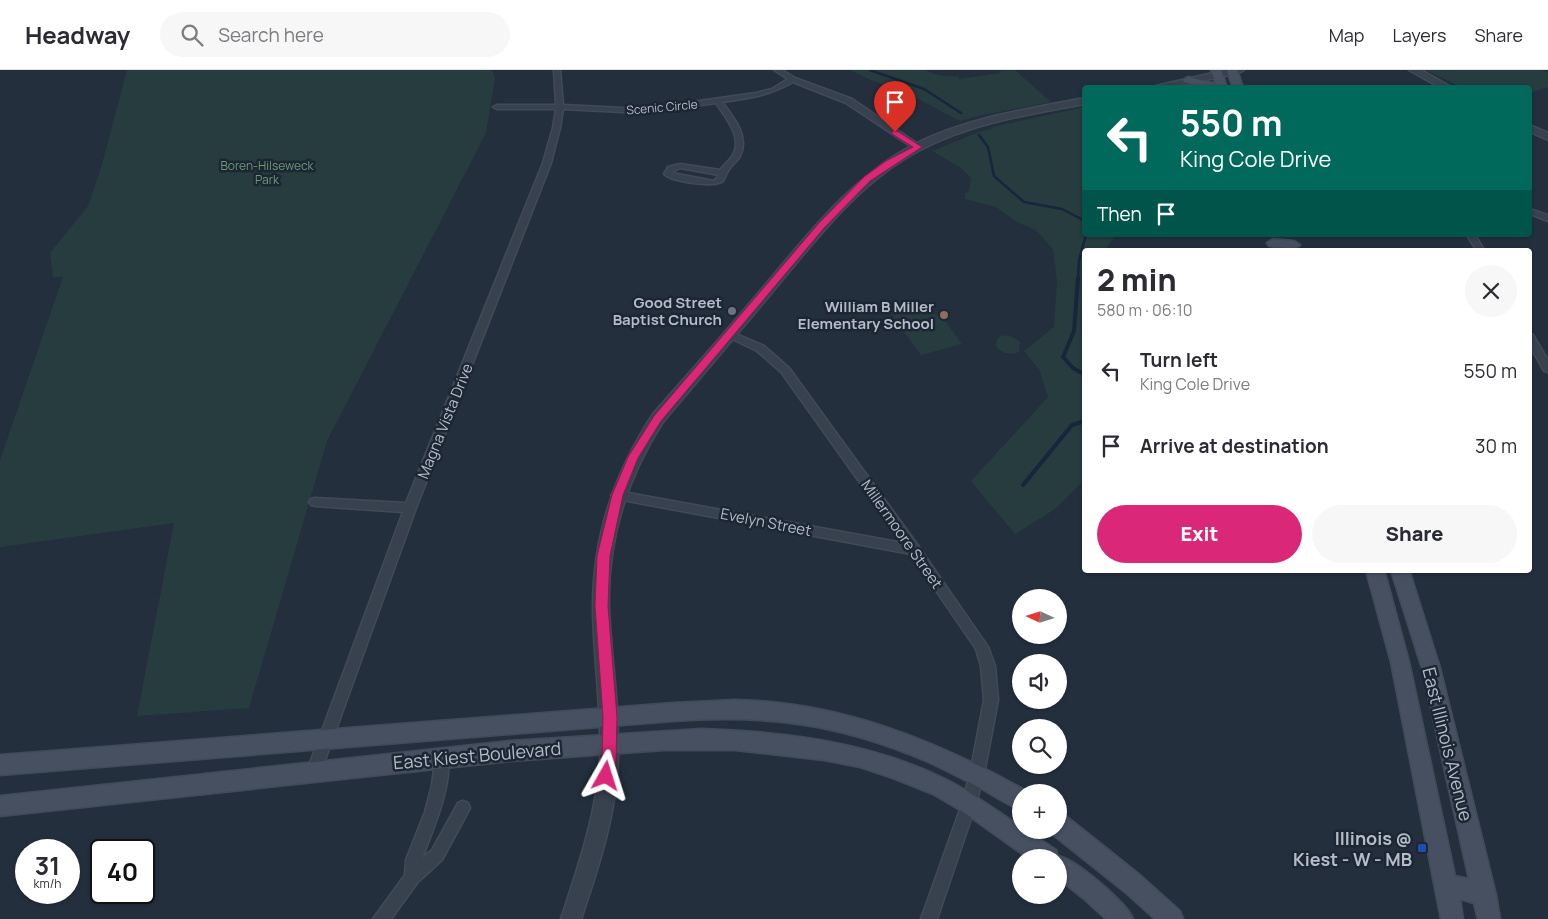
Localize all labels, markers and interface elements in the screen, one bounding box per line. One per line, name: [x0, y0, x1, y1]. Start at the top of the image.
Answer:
search box: [160, 12, 510, 57]
text: Headway: [25, 18, 130, 51]
icon: search: [178, 21, 206, 49]
text: Search here: [218, 22, 324, 48]
text: Map: [1329, 23, 1364, 47]
text: Layers: [1392, 23, 1446, 47]
text: Share: [1474, 23, 1523, 47]
pin: [874, 81, 916, 132]
icon: arrive: [881, 88, 909, 116]
street label: Scenic Circle: [626, 95, 698, 119]
text: 550 m: [1180, 99, 1283, 147]
icon: left: [1097, 105, 1162, 170]
text: King Cole Drive: [1180, 144, 1331, 174]
park label: Boren-Hilseweck Park: [220, 157, 315, 188]
icon: arrive: [1152, 200, 1180, 228]
text: Then: [1097, 201, 1142, 227]
text: 2 min: [1097, 259, 1177, 300]
button: close: [1465, 265, 1517, 317]
place label: Good Street Baptist Church: [613, 292, 722, 330]
place label: William B Miller Elementary School: [798, 296, 934, 334]
text: 580 m · 06:10: [1097, 299, 1193, 321]
marker: Good Street Baptist Church: [726, 305, 738, 317]
marker: William B Miller Elementary School: [938, 309, 950, 321]
text: Turn left: [1140, 347, 1218, 373]
icon: left: [1097, 357, 1125, 385]
text: 550 m: [1464, 358, 1517, 384]
street label: Magna Vista Drive: [412, 360, 478, 482]
text: King Cole Drive: [1140, 373, 1250, 395]
icon: arrive: [1097, 432, 1125, 460]
text: Arrive at destination: [1140, 433, 1329, 459]
text: 30 m: [1475, 433, 1517, 459]
street label: Millermoore Street: [856, 475, 948, 593]
street label: Evelyn Street: [719, 503, 813, 541]
button: Exit: [1097, 505, 1302, 563]
button: Share: [1312, 505, 1517, 563]
north arrow: [1012, 589, 1068, 644]
map controls: [1012, 589, 1067, 904]
button: sound: [1012, 654, 1067, 709]
street label: East Illinois Avenue: [1417, 665, 1479, 823]
button: search: [1012, 719, 1067, 774]
street label: East Kiest Boulevard: [392, 736, 562, 774]
position arrow: [579, 749, 631, 801]
button: +: [1012, 784, 1067, 839]
place label: Illinois @ Kiest - W - MB: [1293, 826, 1412, 871]
speed limit sign: 40: [90, 839, 155, 904]
marker: Illinois @ Kiest - W - MB: [1416, 842, 1428, 854]
text: 31: [35, 848, 60, 883]
button: −: [1012, 849, 1067, 904]
text: km/h: [34, 875, 61, 892]

